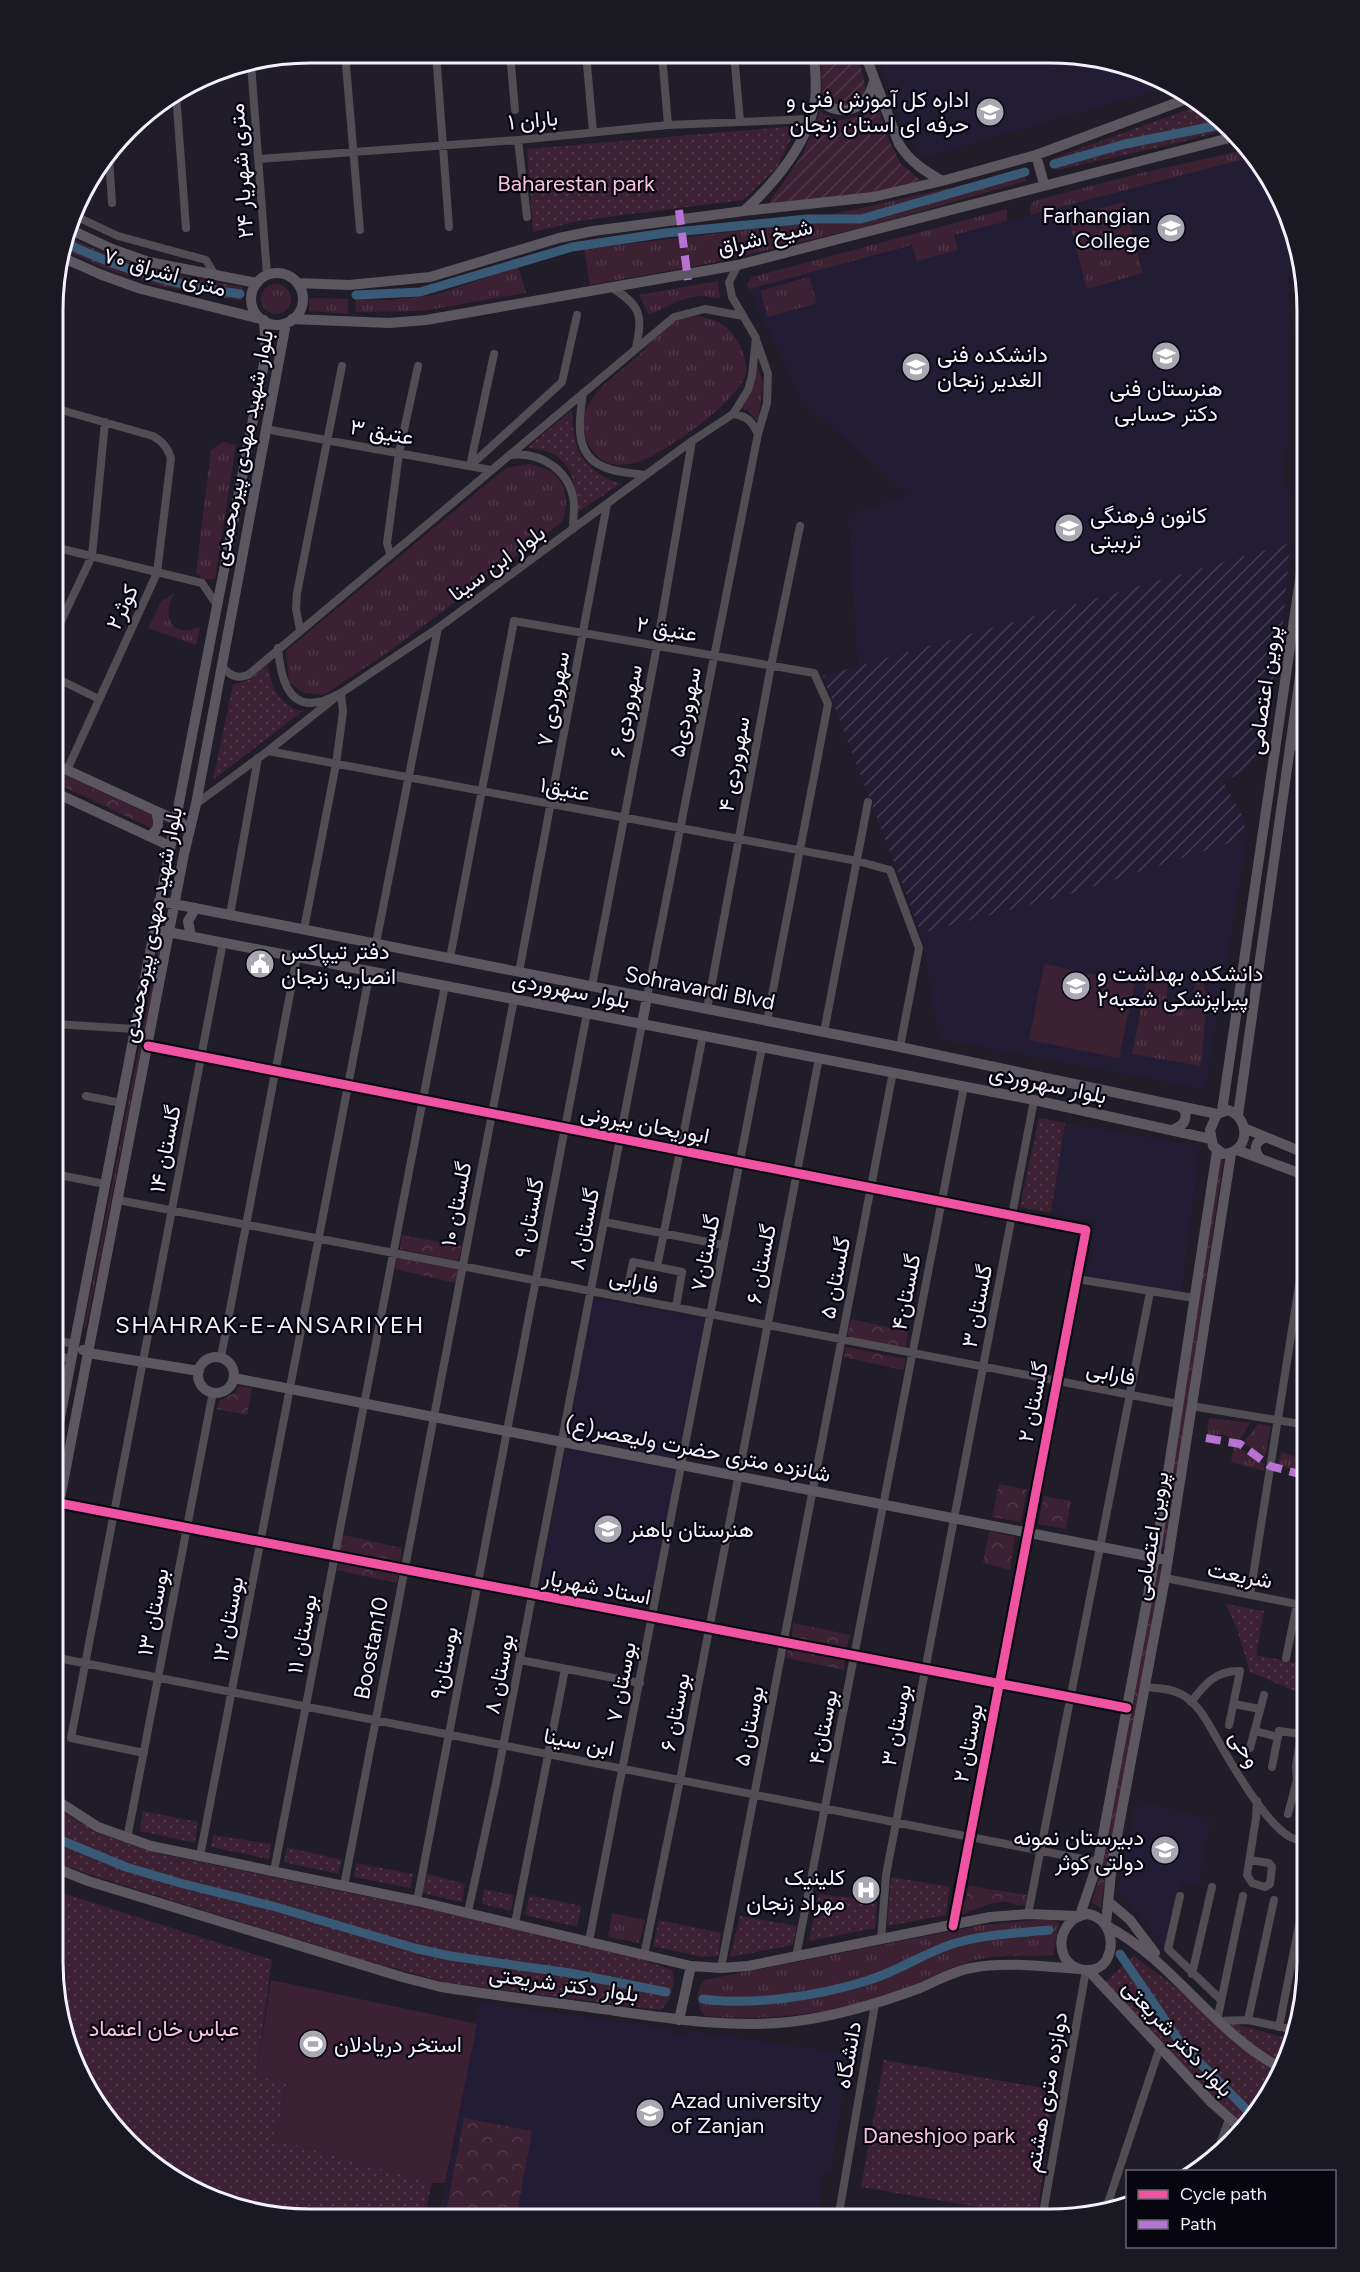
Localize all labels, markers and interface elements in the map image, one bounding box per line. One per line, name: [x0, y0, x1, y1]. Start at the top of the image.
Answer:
place label: اداره کل آموزش فنی و حرفه ای استان زنجان: [786, 86, 969, 138]
school or university icon: اداره کل آموزش فنی و حرفه ای استان زنجان: [974, 96, 1006, 128]
street label: ۲۴ متری شهریار: [223, 102, 259, 240]
street label: باران ۱: [507, 104, 559, 136]
park label: Baharestan park: [497, 170, 655, 197]
place label: Farhangian College: [1042, 202, 1150, 254]
school or university icon: Farhangian College: [1155, 212, 1187, 244]
street label: شیخ اشراق: [715, 213, 815, 262]
street label: ۷۰ متری اشراق: [100, 242, 230, 302]
street label: بلوار شهید مهدی پیرمحمدی: [207, 328, 280, 568]
school or university icon: هنرستان فنی دکتر حسابی: [1150, 340, 1182, 372]
place label: دانشکده فنی الغدیر زنجان: [937, 341, 1048, 393]
school or university icon: دانشکده فنی الغدیر زنجان: [900, 351, 932, 383]
place label: هنرستان فنی دکتر حسابی: [1109, 375, 1223, 427]
street label: عتیق ۳: [348, 413, 416, 451]
place label: کانون فرهنگی تربیتی: [1090, 502, 1207, 554]
school or university icon: کانون فرهنگی تربیتی: [1053, 512, 1085, 544]
street label: بلوار ابن سینا: [443, 519, 551, 607]
street label: کوثر۲: [100, 580, 144, 634]
street label: عتیق ۲: [634, 610, 700, 648]
street label: پروین اعتصامی: [1242, 624, 1287, 756]
street label: سهروردی ۷: [531, 649, 575, 749]
street label: سهروردی ۶: [604, 662, 648, 760]
street label: سهروردی۵: [663, 665, 707, 759]
street label: سهروردی ۴: [712, 714, 756, 814]
street label: عتیق۱: [538, 771, 592, 807]
street label: بلوار شهید مهدی پیرمحمدی: [116, 805, 189, 1045]
place label: دفتر تیپاکس انصاریه زنجان: [281, 938, 396, 990]
public building icon: دفتر تیپاکس انصاریه زنجان: [244, 948, 276, 980]
street label: Sohravardi Blvd: [622, 960, 778, 1016]
place label: دانشکده بهداشت و پیراپزشکى شعبه۲: [1097, 960, 1263, 1013]
street label: بلوار سهروردی: [510, 965, 632, 1015]
school or university icon: دانشکده بهداشت و پیراپزشکى شعبه۲: [1060, 970, 1092, 1002]
street label: بلوار سهروردی: [987, 1058, 1109, 1110]
street label: ابوریحان بیرونی: [578, 1098, 712, 1150]
street label: گلستان ۱۴: [143, 1103, 187, 1195]
street label: گلستان ۱۰: [435, 1159, 477, 1249]
street label: گلستان ۹: [508, 1176, 550, 1260]
street label: گلستان ۸: [563, 1186, 605, 1272]
street label: گلستان۷: [684, 1212, 726, 1294]
street label: گلستان ۶: [740, 1222, 782, 1306]
street label: گلستان ۵: [814, 1235, 856, 1321]
street label: گلستان۴: [885, 1251, 927, 1332]
street label: گلستان ۳: [956, 1262, 998, 1350]
street label: فارابی: [607, 1263, 661, 1299]
district label: SHAHRAK-E-ANSARIYEH: [115, 1310, 425, 1339]
street label: فارابی: [1084, 1355, 1138, 1391]
street label: گلستان ۲: [1012, 1359, 1054, 1445]
street label: شانزده متری حضرت ولیعصر(ع): [563, 1410, 833, 1489]
street label: پروین اعتصامی: [1127, 1470, 1175, 1602]
school or university icon: هنرستان باهنر: [592, 1513, 624, 1545]
place label: هنرستان باهنر: [628, 1516, 754, 1543]
street label: شریعت: [1205, 1555, 1275, 1595]
street label: استاد شهریار: [540, 1563, 653, 1611]
street label: بوستان ۱۳: [131, 1566, 175, 1658]
street label: بوستان ۱۲: [207, 1574, 249, 1664]
street label: بوستان ۱۱: [281, 1592, 323, 1676]
street label: Boostan10: [348, 1594, 394, 1702]
street label: بوستان۹: [424, 1624, 464, 1702]
street label: بوستان ۸: [478, 1632, 520, 1716]
street label: بوستان ۷: [600, 1640, 642, 1724]
street label: بوستان ۶: [654, 1671, 696, 1753]
street label: بوستان ۳: [875, 1682, 917, 1768]
street label: بوستان ۵: [728, 1684, 770, 1768]
street label: بوستان۴: [803, 1687, 843, 1767]
street label: بوستان ۲: [947, 1701, 989, 1785]
street label: ابن سینا: [541, 1722, 617, 1762]
street label: وحی: [1223, 1725, 1267, 1773]
place label: دبیرستان نمونه دولتی کوثر: [1013, 1824, 1144, 1876]
school or university icon: دبیرستان نمونه دولتی کوثر: [1149, 1834, 1181, 1866]
place label: کلینیک مهراد زنجان: [746, 1864, 845, 1916]
hospital icon: کلینیک مهراد زنجان: [850, 1874, 882, 1906]
street label: بلوار دکتر شریعتی: [488, 1960, 640, 2008]
street label: بلوار دکتر شریعتی: [1117, 1974, 1239, 2102]
street label: دوازده متری هشتم: [1019, 2010, 1074, 2174]
park label: عباس خان اعتماد: [89, 2015, 239, 2042]
street label: دانشگاه: [829, 2019, 867, 2091]
sports icon: استخر دریادلان: [297, 2028, 329, 2060]
place label: استخر دریادلان: [334, 2031, 462, 2058]
place label: Azad university of Zanjan: [671, 2087, 822, 2139]
school or university icon: Azad university of Zanjan: [634, 2097, 666, 2129]
park label: Daneshjoo park: [863, 2122, 1016, 2149]
legend: [1126, 2170, 1336, 2248]
text: Cycle path: [1180, 2183, 1267, 2205]
text: Path: [1180, 2213, 1216, 2235]

